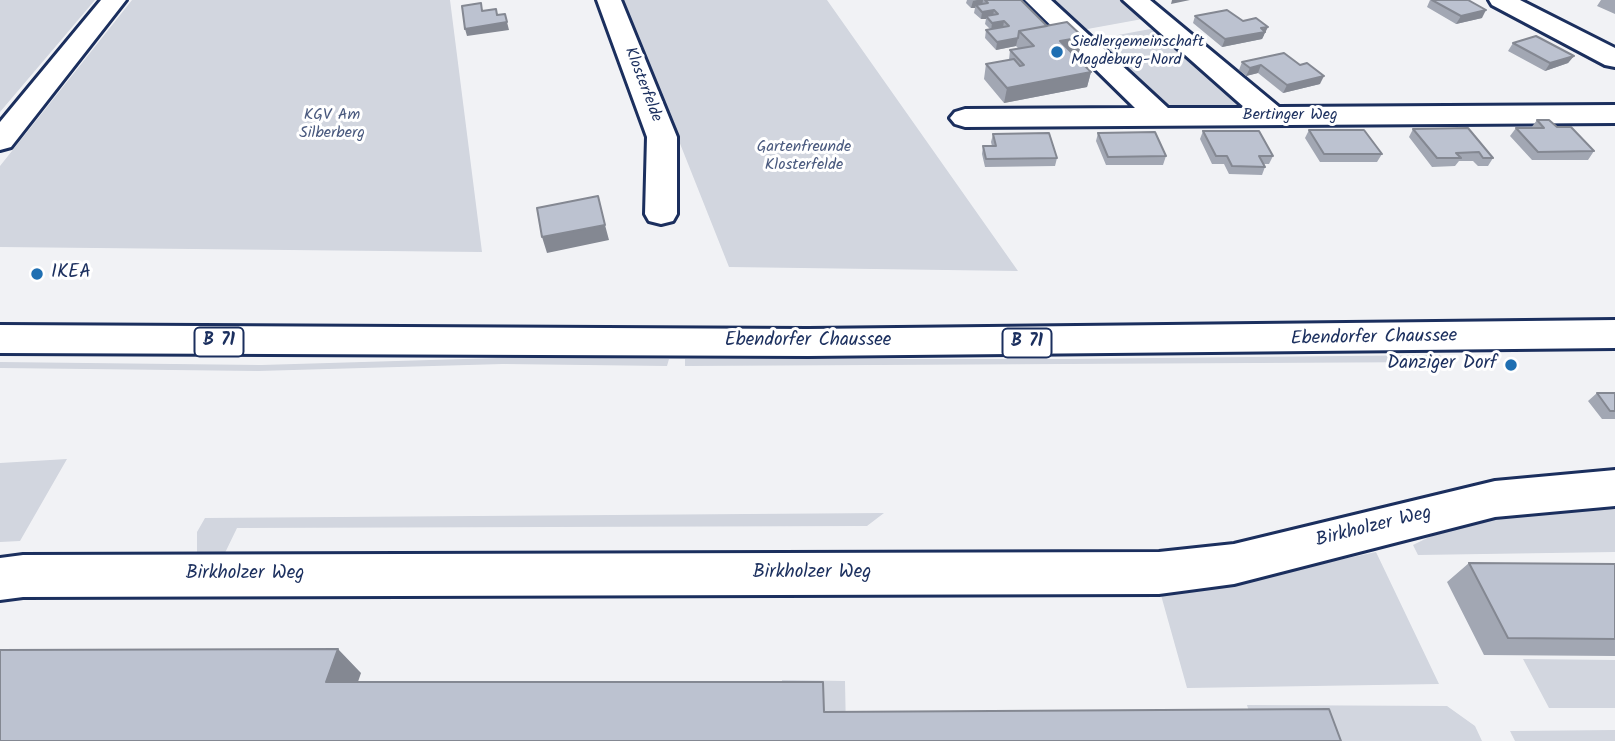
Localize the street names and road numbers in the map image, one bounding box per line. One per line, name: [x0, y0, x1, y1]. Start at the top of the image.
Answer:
street label: Klosterfelde: [619, 45, 665, 125]
street label: Bertinger Weg: [1242, 106, 1338, 126]
street label: Ebendorfer Chaussee: [1290, 326, 1458, 352]
road number: B 71: [194, 328, 244, 356]
road number: B 71: [1002, 328, 1052, 358]
street label: Ebendorfer Chaussee: [725, 331, 891, 353]
street label: Birkholzer Weg: [1314, 503, 1434, 553]
street label: Birkholzer Weg: [753, 563, 871, 585]
street label: Birkholzer Weg: [186, 564, 304, 586]

